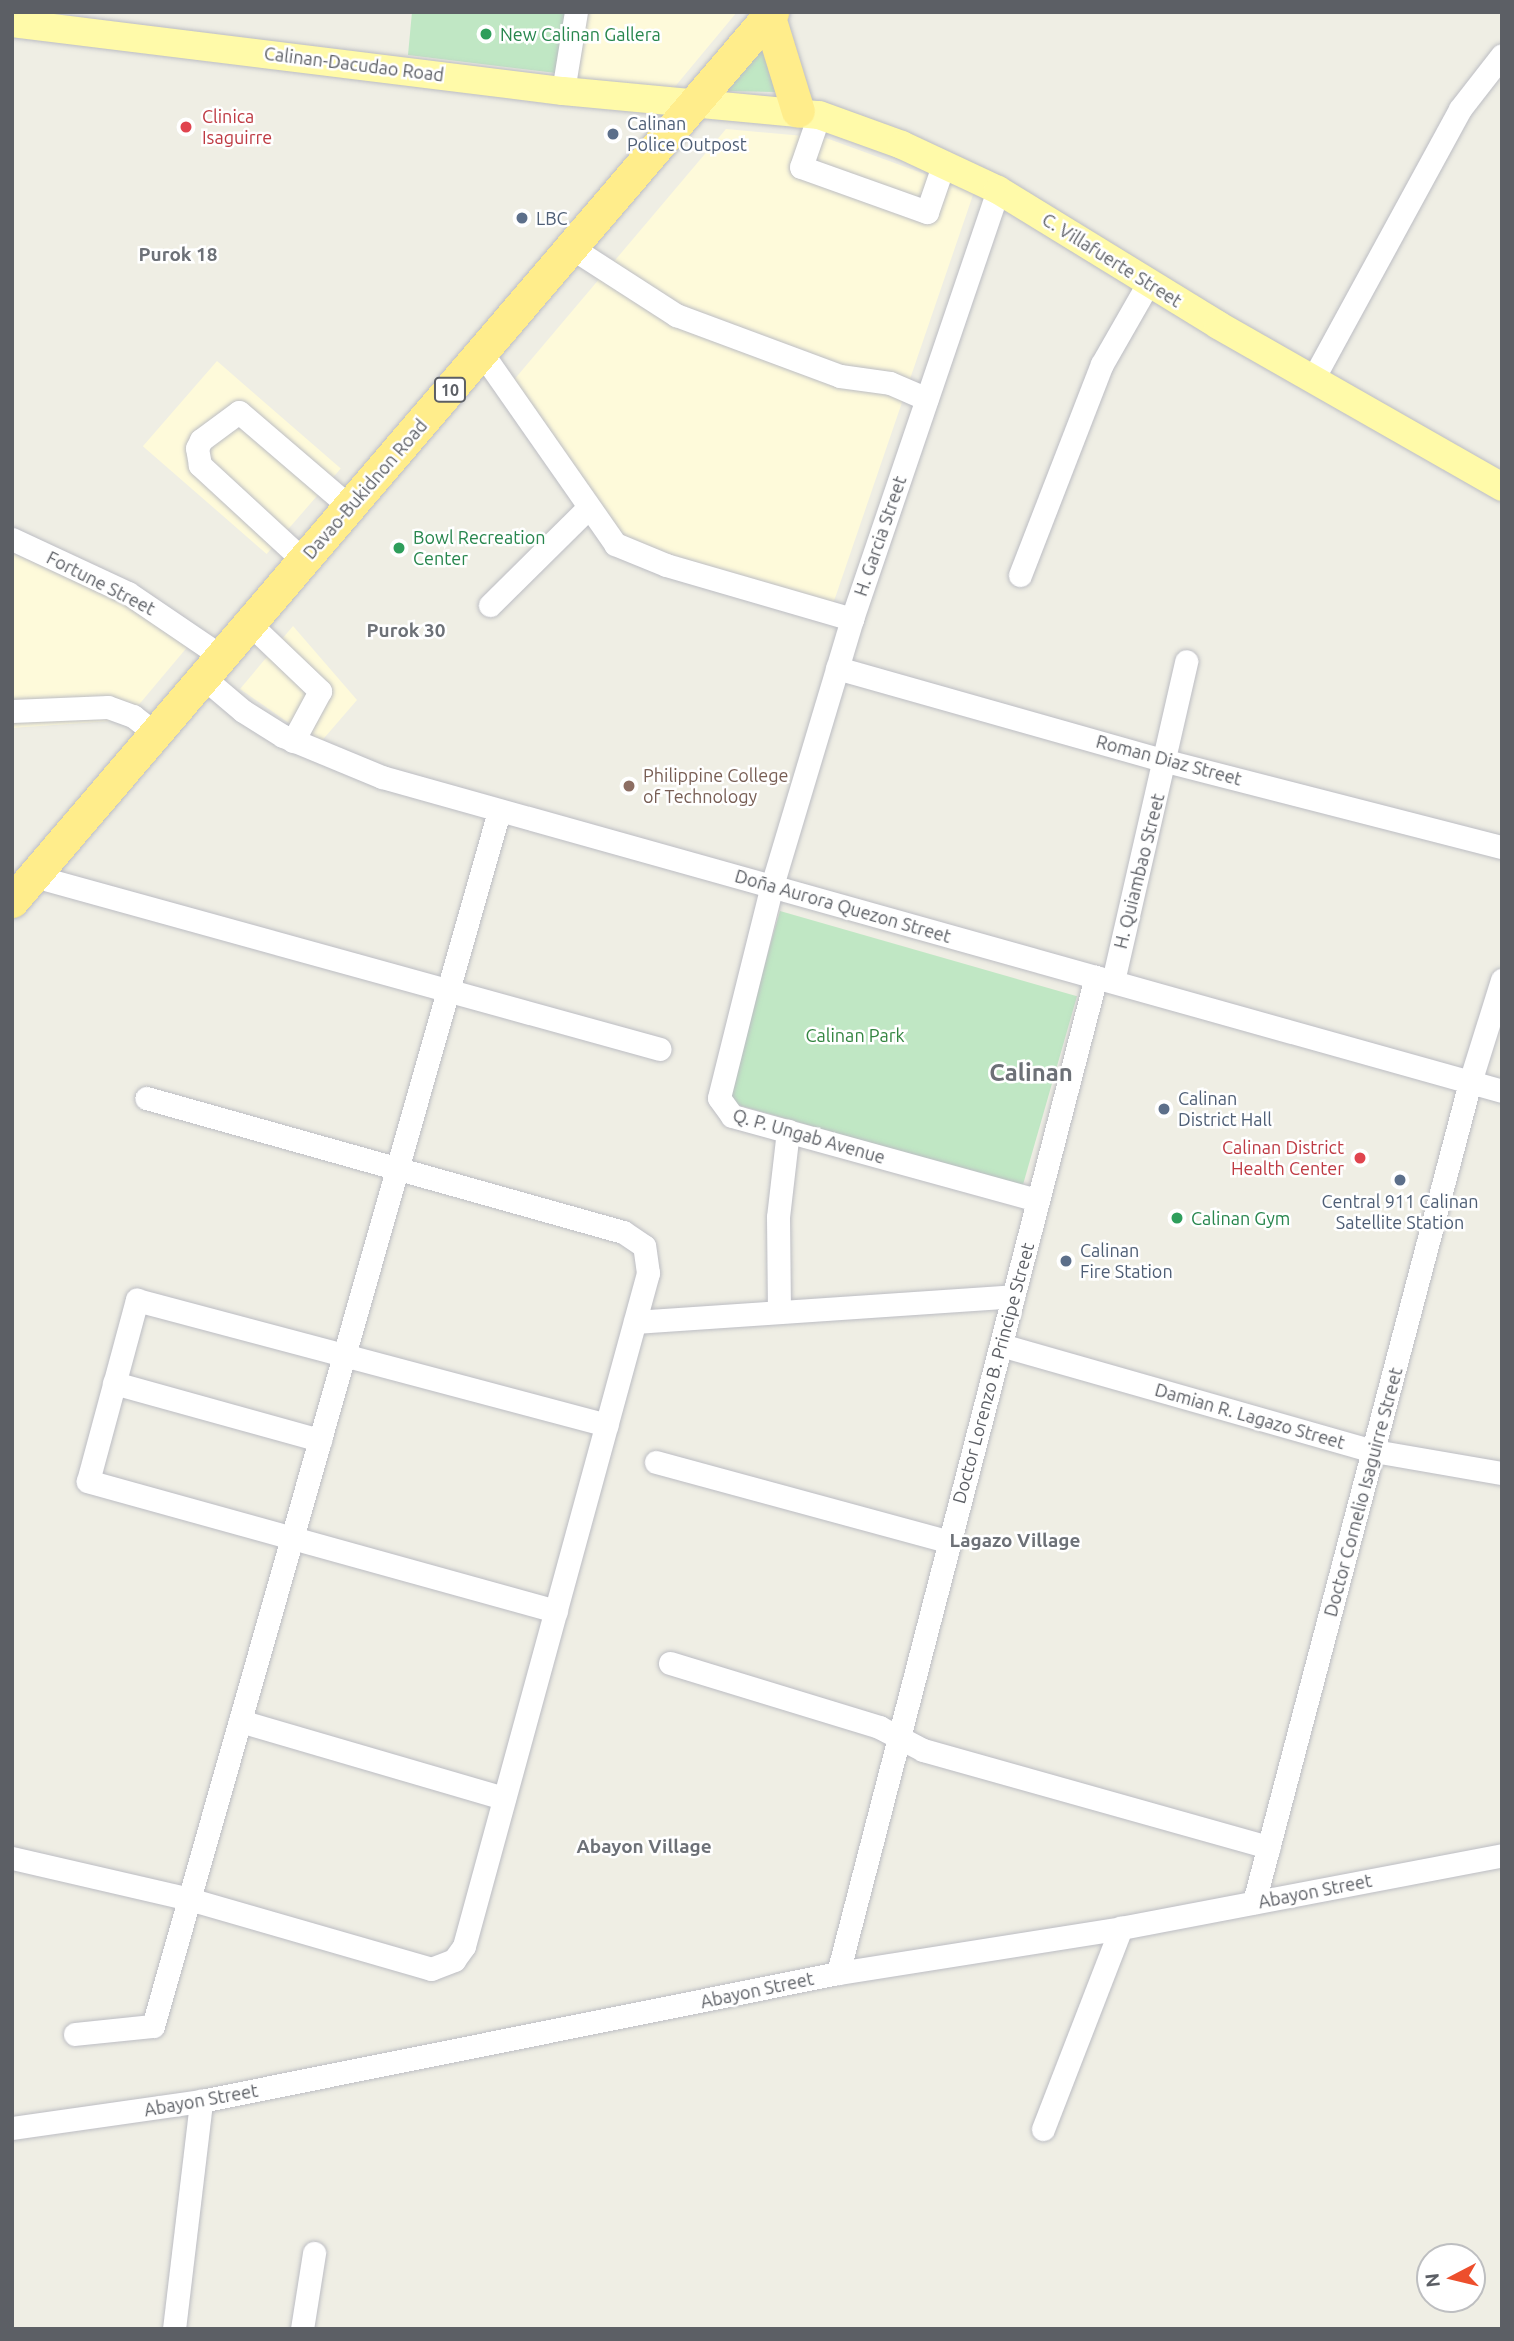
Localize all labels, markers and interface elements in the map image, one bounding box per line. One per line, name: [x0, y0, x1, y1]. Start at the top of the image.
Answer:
place label: New Calinan Gallera: [500, 23, 661, 45]
marker: New Calinan Gallera: [478, 26, 494, 42]
street label: Calinan-Dacudao Road: [263, 42, 445, 86]
place label: Clinica Isaguirre: [202, 106, 272, 148]
place label: Calinan Police Outpost: [627, 113, 747, 156]
marker: Clinica Isaguirre: [176, 117, 196, 137]
marker: Calinan Police Outpost: [605, 126, 621, 142]
place label: LBC: [536, 207, 568, 229]
street label: C. Villafuerte Street: [1038, 208, 1186, 312]
marker: LBC: [514, 210, 530, 226]
district label: Purok 18: [139, 244, 217, 266]
road number: 10: [433, 378, 468, 402]
street label: Davao-Bukidnon Road: [298, 415, 432, 563]
street label: H. Garcia Street: [849, 473, 911, 599]
place label: Bowl Recreation Center: [413, 527, 545, 570]
marker: Bowl Recreation Center: [391, 540, 407, 556]
street label: Fortune Street: [43, 546, 159, 620]
district label: Purok 30: [367, 620, 445, 642]
street label: Roman Diaz Street: [1094, 730, 1244, 790]
place label: Philippine College of Technology: [643, 765, 788, 808]
marker: Philippine College of Technology: [621, 778, 637, 794]
street label: H. Quiambao Street: [1109, 791, 1169, 951]
street label: Doña Aurora Quezon Street: [732, 865, 954, 947]
park label: Calinan Park: [805, 1024, 905, 1046]
district label: Calinan: [989, 1059, 1073, 1087]
place label: Calinan District Hall: [1178, 1088, 1272, 1130]
marker: Calinan District Hall: [1156, 1101, 1172, 1117]
street label: Q. P. Ungab Avenue: [730, 1104, 888, 1168]
place label: Calinan District Health Center: [1222, 1137, 1344, 1180]
marker: Calinan District Health Center: [1350, 1148, 1370, 1168]
marker: Central 911 Calinan Satellite Station: [1392, 1172, 1408, 1188]
place label: Central 911 Calinan Satellite Station: [1322, 1191, 1478, 1234]
place label: Calinan Gym: [1191, 1207, 1290, 1229]
marker: Calinan Gym: [1169, 1210, 1185, 1226]
street label: Doctor Lorenzo B. Principe Street: [948, 1240, 1038, 1506]
place label: Calinan Fire Station: [1080, 1240, 1173, 1282]
marker: Calinan Fire Station: [1058, 1253, 1074, 1269]
street label: Doctor Cornelio Isaguirre Street: [1319, 1365, 1407, 1619]
street label: Damian R. Lagazo Street: [1153, 1379, 1347, 1453]
district label: Lagazo Village: [950, 1530, 1080, 1552]
district label: Abayon Village: [576, 1836, 712, 1858]
street label: Abayon Street: [1256, 1869, 1374, 1913]
street label: Abayon Street: [698, 1967, 816, 2013]
street label: Abayon Street: [142, 2079, 260, 2121]
north arrow: [1416, 2243, 1486, 2313]
text: N: [1420, 2272, 1444, 2289]

